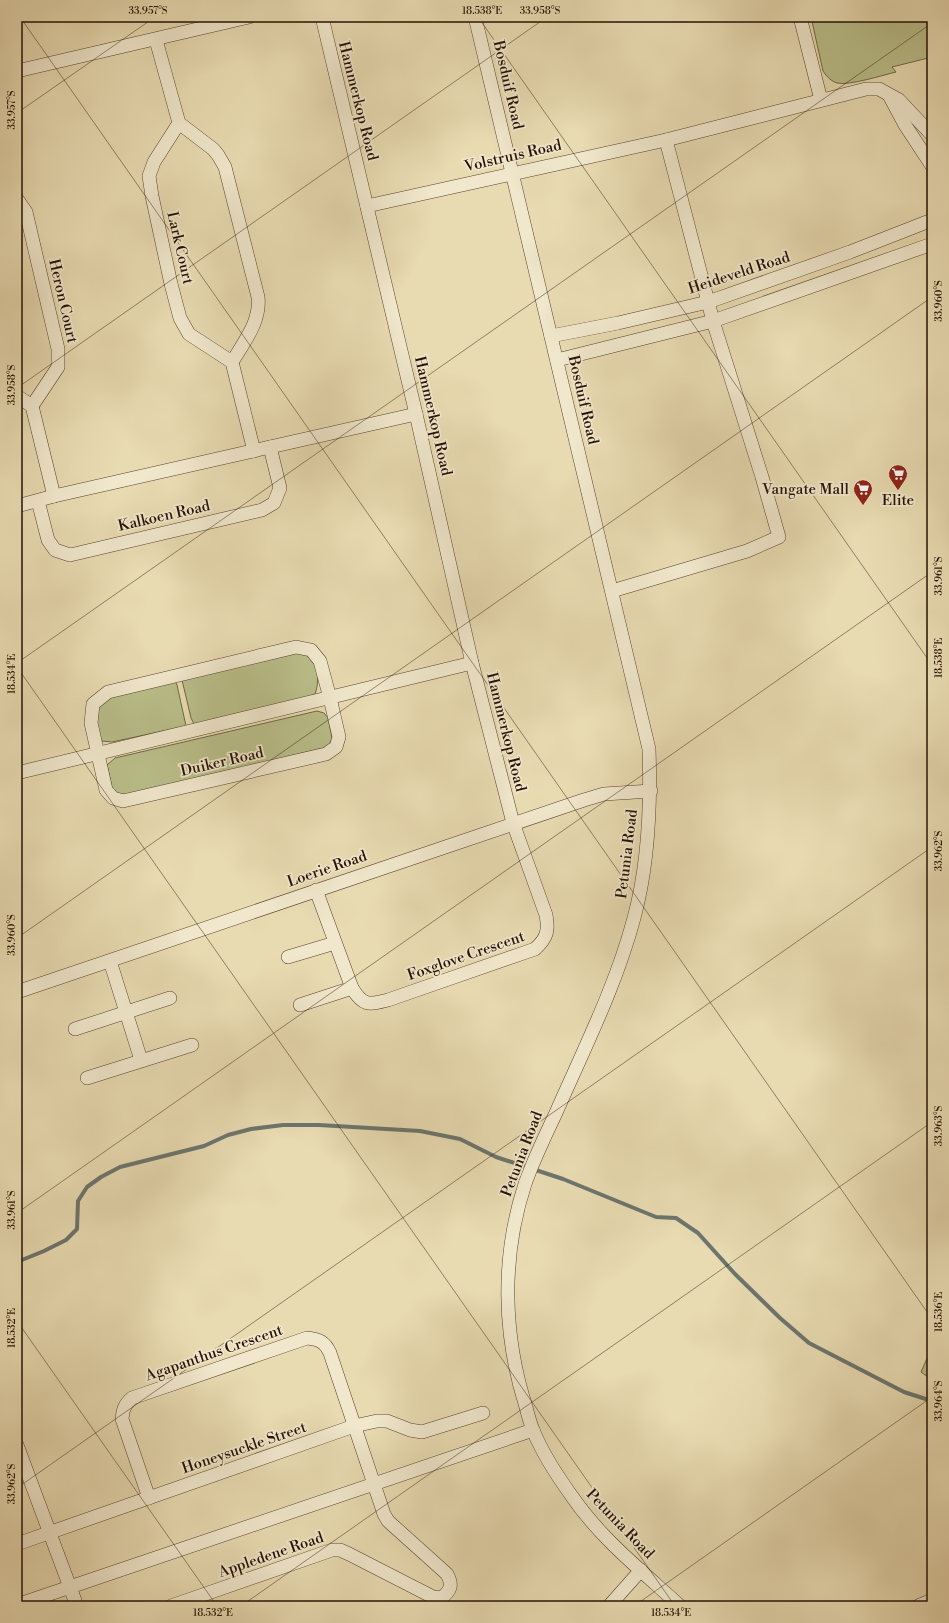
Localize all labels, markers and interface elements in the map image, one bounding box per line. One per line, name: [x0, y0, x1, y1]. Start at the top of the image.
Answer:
text: 33.957°S: [129, 5, 168, 17]
text: 18.538°E: [462, 5, 502, 17]
text: 33.958°S: [520, 5, 560, 17]
street label: Bosduif Road: [488, 38, 528, 132]
street label: Hammerkop Road: [334, 39, 382, 163]
text: 33.957°S: [6, 90, 18, 129]
street label: Volstruis Road: [462, 135, 564, 177]
street label: Lark Court: [162, 210, 198, 287]
street label: Heideveld Road: [686, 247, 793, 298]
street label: Heron Court: [44, 257, 82, 346]
text: 33.960°S: [933, 280, 945, 322]
street label: Bosduif Road: [563, 353, 603, 447]
street label: Hammerkop Road: [410, 354, 456, 478]
text: 33.958°S: [6, 365, 18, 405]
supermarket icon: Elite: [887, 463, 909, 491]
supermarket icon: Vangate Mall: [852, 478, 874, 506]
place label: Vangate Mall: [761, 480, 850, 499]
place label: Elite: [882, 491, 914, 510]
street label: Kalkoen Road: [116, 496, 212, 536]
text: 33.961°S: [933, 556, 945, 595]
text: 18.538°E: [933, 638, 945, 678]
text: 18.534°E: [6, 654, 18, 694]
street label: Hammerkop Road: [482, 670, 530, 794]
street label: Duiker Road: [179, 743, 266, 781]
street label: Petunia Road: [612, 808, 642, 900]
text: 33.962°S: [933, 831, 945, 871]
street label: Loerie Road: [285, 846, 370, 892]
text: 33.960°S: [6, 914, 18, 956]
street label: Foxglove Crescent: [405, 927, 528, 985]
text: 33.963°S: [933, 1106, 945, 1146]
street label: Petunia Road: [497, 1108, 547, 1199]
text: 33.961°S: [6, 1190, 18, 1229]
text: 18.536°E: [933, 1292, 945, 1332]
text: 18.532°E: [6, 1308, 18, 1348]
street label: Agapanthus Crescent: [142, 1320, 286, 1386]
text: 33.964°S: [933, 1380, 945, 1421]
street label: Honeysuckle Street: [179, 1418, 309, 1478]
text: 33.962°S: [6, 1464, 18, 1504]
street label: Petunia Road: [582, 1485, 658, 1563]
street label: Appledene Road: [215, 1528, 327, 1582]
text: 18.532°E: [193, 1607, 233, 1619]
text: 18.534°E: [651, 1607, 691, 1619]

